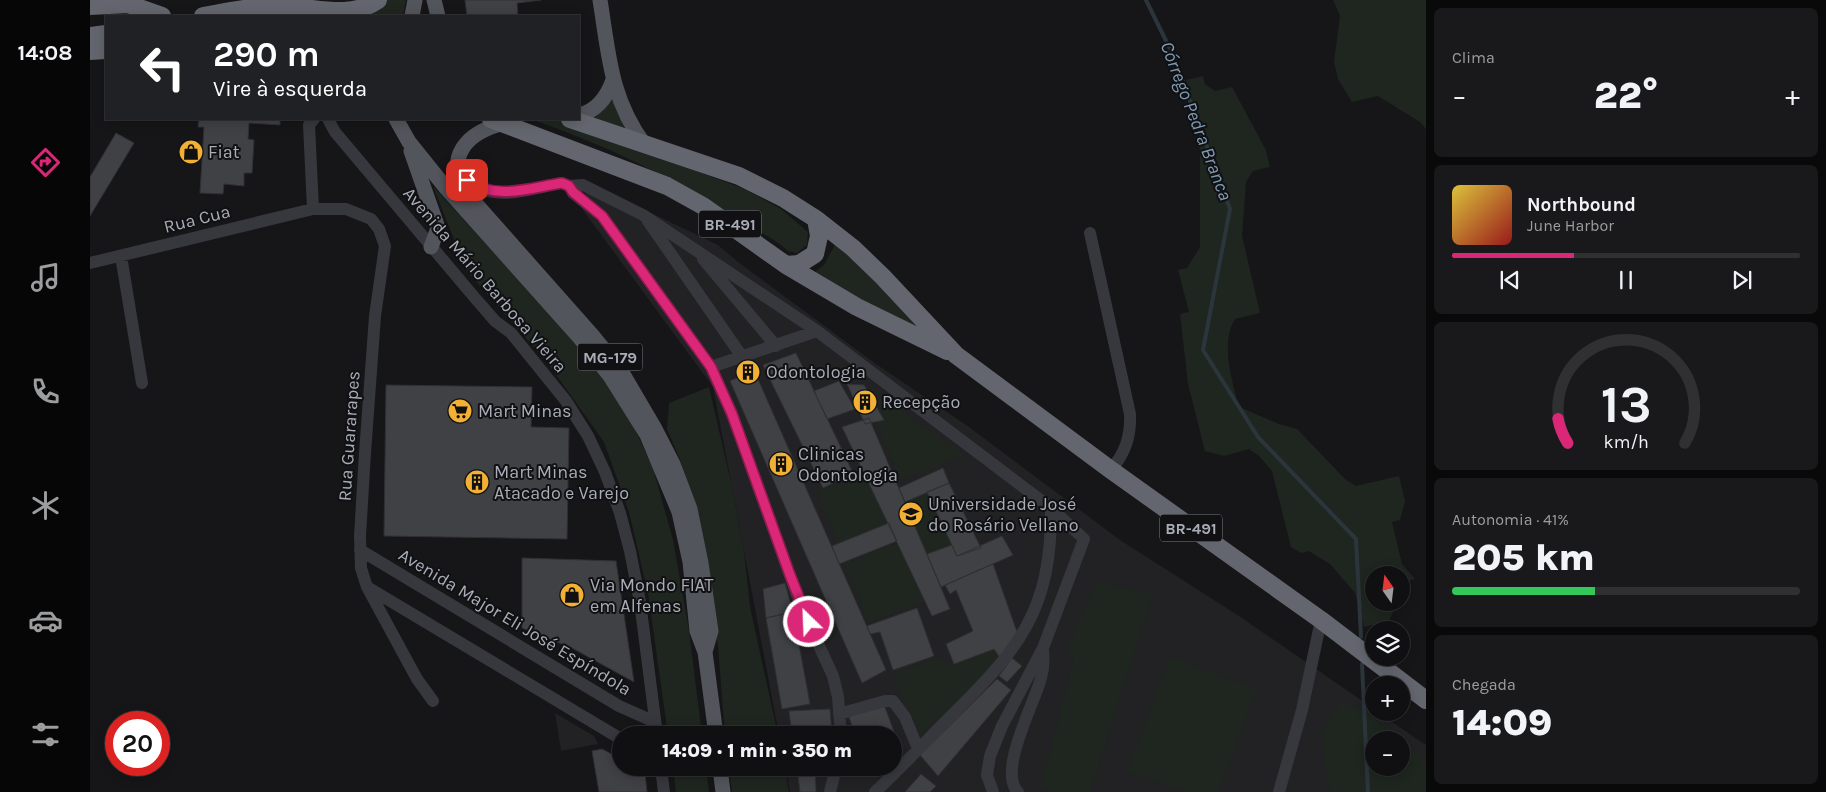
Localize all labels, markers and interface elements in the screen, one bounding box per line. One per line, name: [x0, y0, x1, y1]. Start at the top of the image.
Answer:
text: 290 m: [213, 34, 320, 75]
icon: left: [130, 35, 195, 100]
water label: Córrego Pedra Branca: [1155, 38, 1237, 204]
text: 14:08: [18, 40, 73, 66]
text: Clima: [1452, 48, 1495, 67]
text: 22°: [1594, 73, 1658, 118]
text: Vire à esquerda: [213, 76, 367, 102]
text: −: [1452, 79, 1467, 112]
text: +: [1785, 79, 1800, 112]
shop icon: Fiat: [178, 139, 204, 165]
place label: Fiat: [208, 141, 240, 163]
icon: directions: [28, 145, 63, 180]
pin: [446, 159, 488, 201]
icon: arrive: [453, 166, 481, 194]
street label: Avenida Mário Barbosa Vieira: [398, 183, 572, 377]
text: Northbound: [1527, 194, 1636, 216]
street label: Rua Cua: [161, 200, 233, 238]
road number: BR-491: [699, 210, 761, 238]
text: June Harbor: [1527, 216, 1614, 235]
icon: music: [28, 260, 63, 295]
icon: previous: [1496, 266, 1524, 294]
icon: pause: [1612, 266, 1640, 294]
icon: next: [1728, 266, 1756, 294]
road number: MG-179: [578, 344, 642, 371]
building icon: Odontologia: [735, 359, 761, 385]
place label: Odontologia: [766, 361, 866, 383]
street label: Rua Guararapes: [333, 370, 365, 502]
icon: phone: [28, 374, 63, 409]
text: 13: [1601, 374, 1651, 435]
building icon: Recepção: [852, 389, 878, 415]
place label: Recepção: [882, 391, 960, 413]
supermarket icon: Mart Minas: [447, 398, 473, 424]
place label: Mart Minas: [478, 400, 572, 422]
text: km/h: [1603, 432, 1649, 453]
place label: Clinicas Odontologia: [798, 443, 898, 486]
building icon: Clinicas Odontologia: [768, 451, 794, 477]
place label: Mart Minas Atacado e Varejo: [494, 461, 629, 504]
building icon: Mart Minas Atacado e Varejo: [464, 469, 490, 495]
icon: climate: [28, 488, 63, 523]
place label: Universidade José do Rosário Vellano: [928, 493, 1078, 536]
school or university icon: Universidade José do Rosário Vellano: [898, 501, 924, 527]
text: Autonomia · 41%: [1452, 510, 1569, 529]
road number: BR-491: [1160, 514, 1222, 542]
text: 205 km: [1452, 535, 1595, 580]
street label: Avenida Major Eli José Espíndola: [395, 544, 635, 700]
north arrow: [1365, 566, 1410, 611]
map controls: [1365, 566, 1410, 776]
place label: Via Mondo FIAT em Alfenas: [590, 574, 713, 617]
shop icon: Via Mondo FIAT em Alfenas: [559, 582, 585, 608]
position arrow: [782, 595, 834, 647]
icon: car: [28, 603, 63, 638]
button: layers: [1365, 621, 1410, 666]
text: Chegada: [1452, 675, 1516, 694]
button: +: [1365, 676, 1410, 721]
text: 14:09: [1452, 700, 1552, 745]
speed limit sign: 20: [105, 711, 170, 776]
icon: filters: [28, 717, 63, 752]
button: −: [1365, 731, 1410, 776]
text: 14:09 · 1 min · 350 m: [662, 740, 852, 762]

